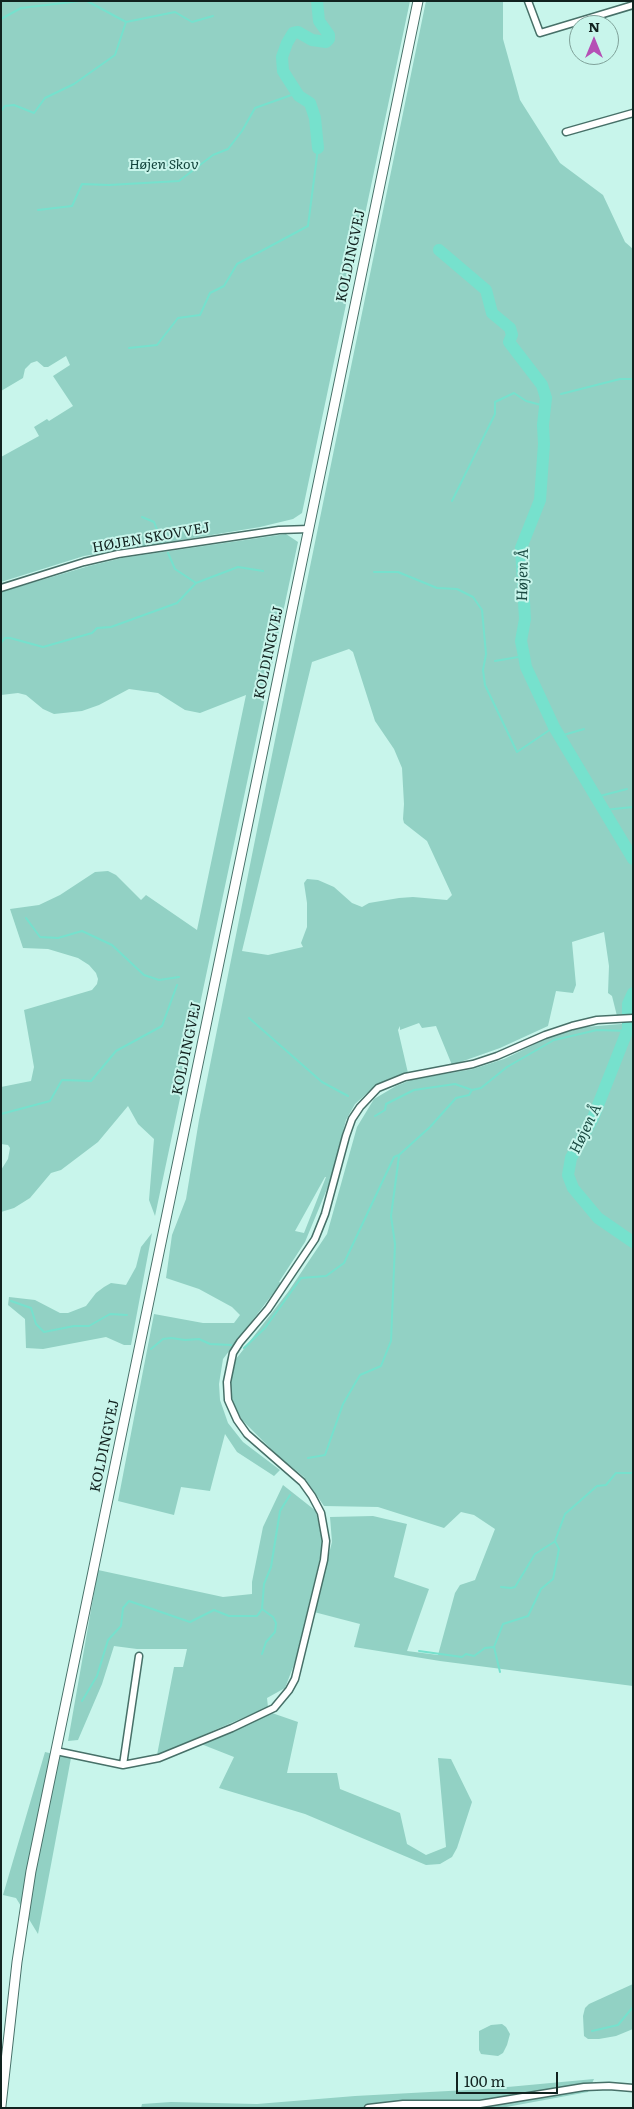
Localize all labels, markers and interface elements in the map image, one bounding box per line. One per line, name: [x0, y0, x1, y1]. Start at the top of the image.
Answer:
north arrow: [569, 15, 619, 65]
text: N: [588, 16, 600, 36]
park label: Højen Skov: [129, 157, 199, 173]
street label: KOLDINGVEJ: [333, 208, 369, 304]
street label: HØJEN SKOVVEJ: [91, 519, 211, 557]
water label: Højen Å: [514, 548, 532, 602]
street label: KOLDINGVEJ: [251, 605, 287, 701]
street label: KOLDINGVEJ: [169, 1001, 205, 1097]
water label: Højen Å: [566, 1101, 606, 1157]
street label: KOLDINGVEJ: [87, 1398, 123, 1494]
scale bar: [459, 2062, 562, 2094]
text: 100 m: [464, 2069, 505, 2092]

